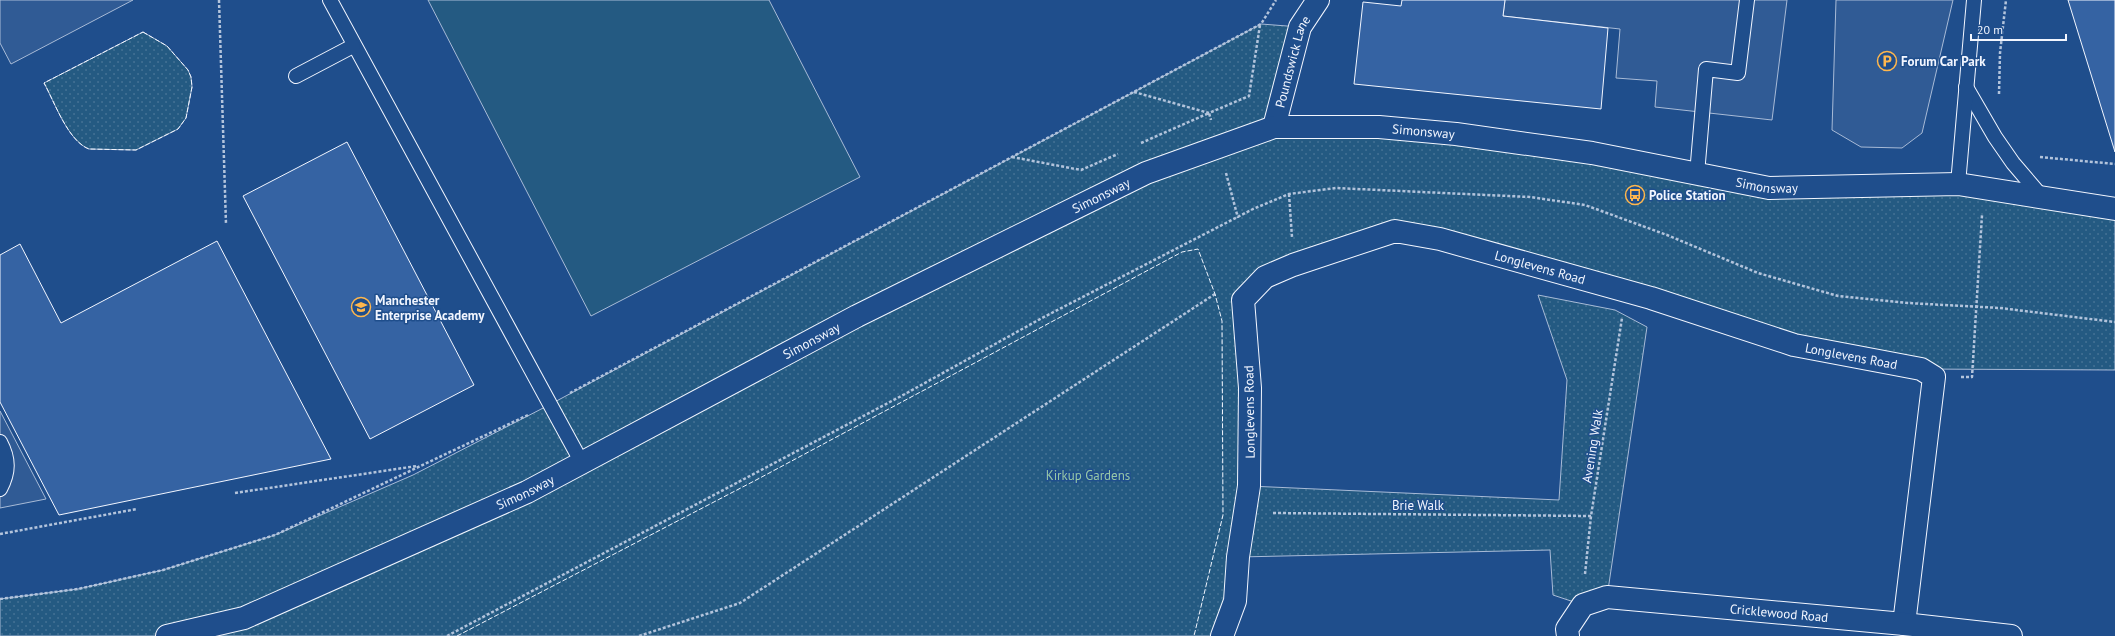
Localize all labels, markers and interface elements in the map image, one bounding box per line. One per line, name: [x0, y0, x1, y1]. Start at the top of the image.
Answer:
street label: Poundswick Lane: [1271, 12, 1314, 110]
scale bar: [1971, 16, 2066, 42]
text: 20 m: [1977, 22, 2003, 37]
parking icon: Forum Car Park: [1876, 50, 1898, 72]
place label: Forum Car Park: [1901, 53, 1986, 70]
street label: Simonsway: [1392, 120, 1455, 143]
street label: Simonsway: [1069, 174, 1133, 217]
street label: Simonsway: [1734, 174, 1798, 197]
bus stop icon: Police Station: [1624, 184, 1646, 206]
place label: Police Station: [1649, 187, 1726, 204]
street label: Longlevens Road: [1493, 247, 1587, 288]
place label: Manchester Enterprise Academy: [375, 292, 485, 324]
school or university icon: Manchester Enterprise Academy: [350, 296, 372, 318]
street label: Simonsway: [780, 319, 843, 363]
street label: Longlevens Road: [1804, 339, 1899, 373]
street label: Longlevens Road: [1240, 365, 1259, 459]
street label: Avening Walk: [1578, 407, 1607, 484]
park label: Kirkup Gardens: [1046, 467, 1130, 484]
street label: Simonsway: [493, 471, 557, 514]
street label: Brie Walk: [1392, 497, 1445, 514]
street label: Cricklewood Road: [1729, 600, 1829, 626]

